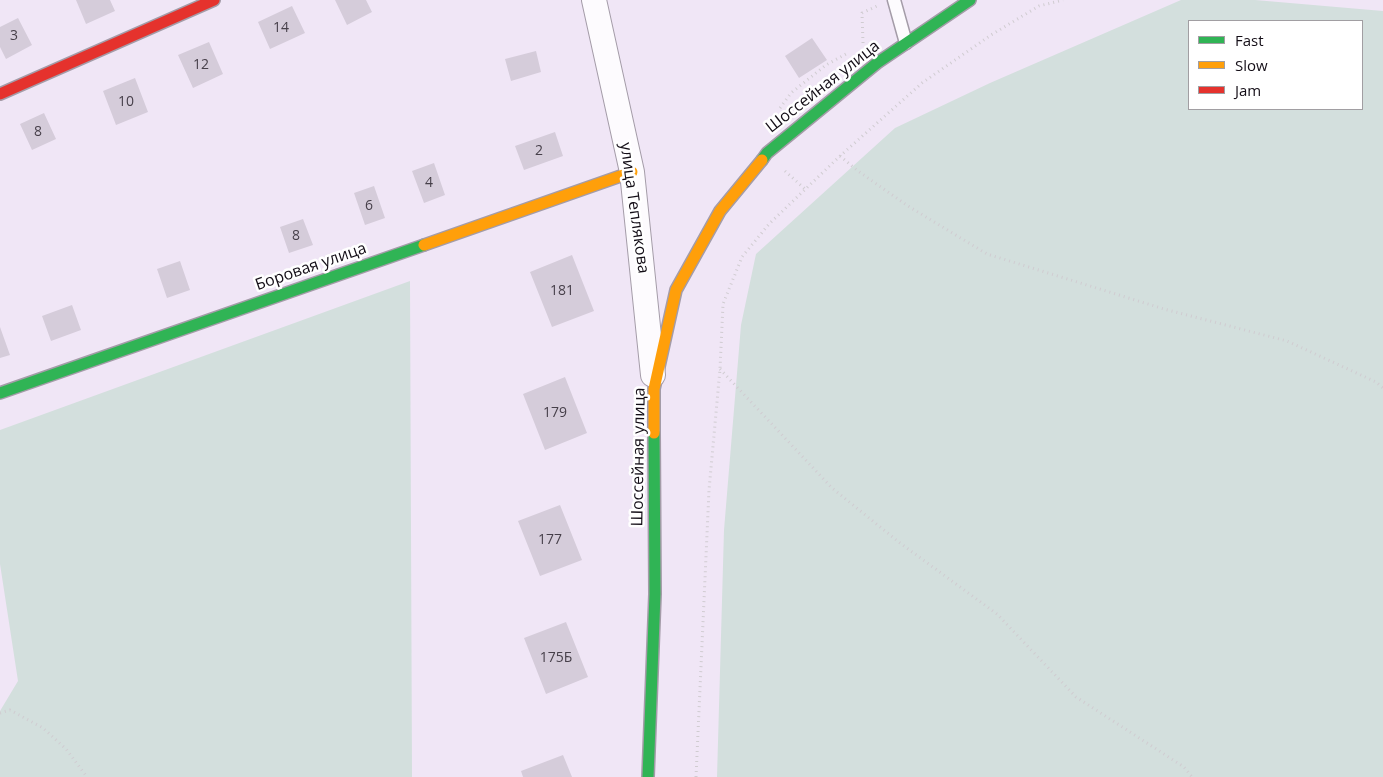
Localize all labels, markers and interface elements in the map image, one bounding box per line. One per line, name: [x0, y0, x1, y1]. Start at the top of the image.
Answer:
house number: 14: [273, 20, 289, 36]
legend: [1188, 20, 1363, 110]
house number: 3: [10, 28, 18, 44]
text: Fast: [1235, 30, 1264, 50]
street label: Шоссейная улица: [762, 37, 884, 137]
text: Slow: [1235, 55, 1268, 75]
house number: 12: [193, 57, 209, 73]
text: Jam: [1235, 80, 1261, 100]
house number: 10: [118, 94, 134, 110]
house number: 8: [34, 124, 42, 140]
street label: улица Теплякова: [615, 141, 653, 275]
house number: 2: [535, 143, 543, 159]
house number: 4: [425, 175, 433, 191]
house number: 6: [365, 198, 373, 214]
house number: 8: [292, 228, 300, 244]
street label: Боровая улица: [253, 239, 369, 295]
house number: 181: [550, 283, 574, 299]
street label: Шоссейная улица: [628, 387, 650, 527]
house number: 179: [543, 405, 567, 421]
house number: 177: [538, 532, 562, 548]
house number: 175Б: [540, 650, 572, 666]

